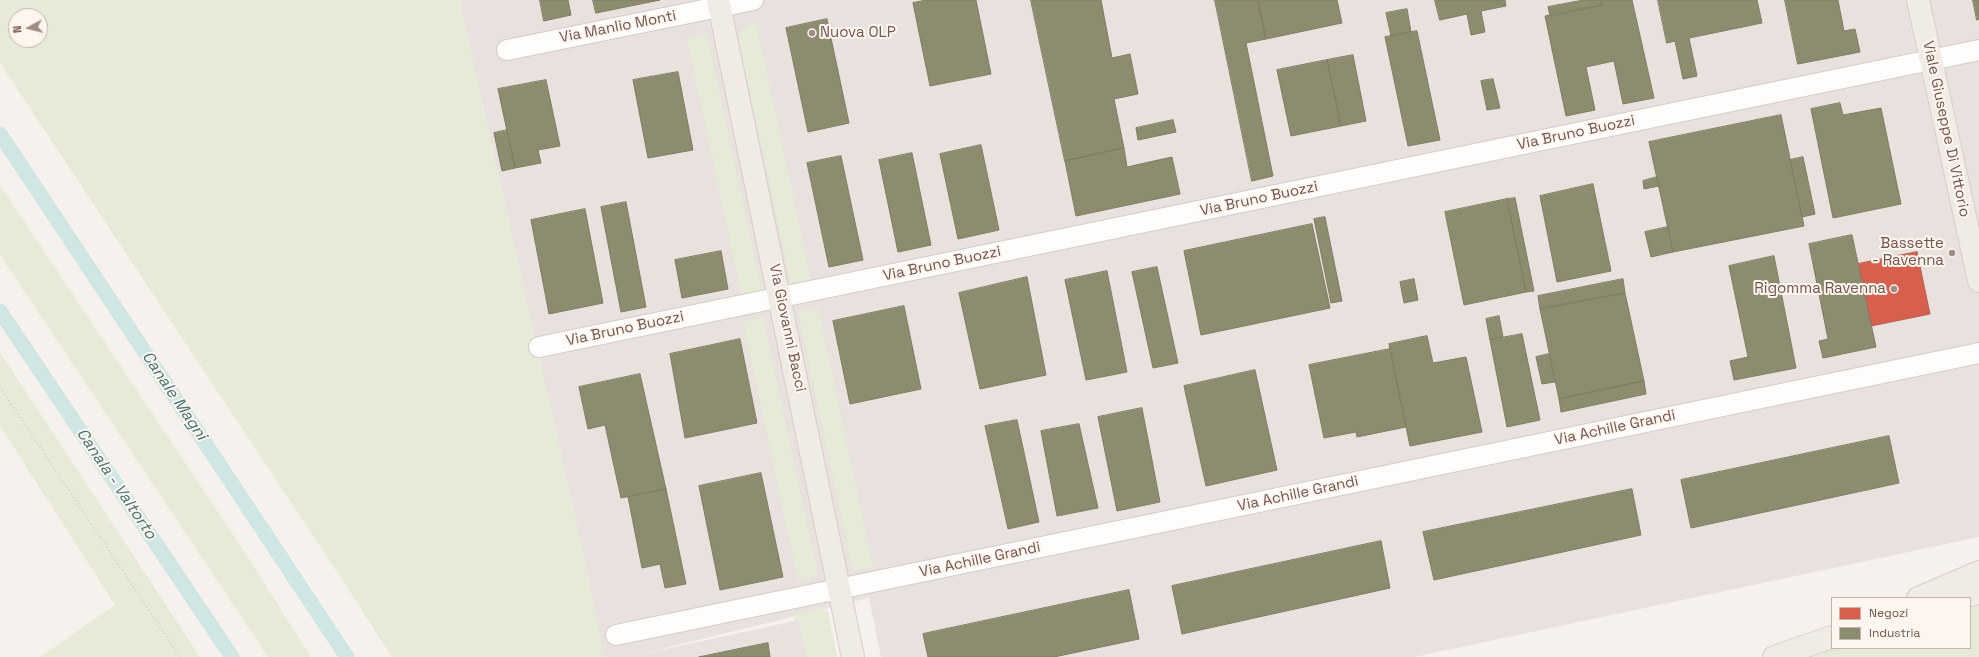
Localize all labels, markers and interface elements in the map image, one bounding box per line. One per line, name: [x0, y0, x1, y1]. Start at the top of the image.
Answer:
street label: Via Manlio Monti: [558, 7, 678, 47]
north arrow: [8, 8, 48, 48]
place label: Nuova OLP: [820, 24, 896, 42]
text: N: [10, 25, 24, 34]
marker: Nuova OLP: [807, 28, 817, 38]
street label: Viale Giuseppe Di Vittorio: [1919, 39, 1973, 219]
street label: Via Bruno Buozzi: [1515, 112, 1637, 154]
street label: Via Bruno Buozzi: [1198, 178, 1320, 220]
place label: Bassette - Ravenna: [1872, 235, 1944, 270]
street label: Via Bruno Buozzi: [881, 243, 1003, 285]
marker: Bassette - Ravenna: [1947, 248, 1957, 258]
street label: Via Giovanni Bacci: [765, 262, 809, 394]
place label: Rigomma Ravenna: [1754, 280, 1886, 298]
marker: Rigomma Ravenna: [1889, 284, 1899, 294]
street label: Via Bruno Buozzi: [564, 308, 686, 350]
water label: Canale Magni: [137, 348, 211, 444]
street label: Via Achille Grandi: [1553, 406, 1677, 450]
water label: Canala - Valtorto: [72, 425, 160, 543]
street label: Via Achille Grandi: [1236, 472, 1360, 516]
street label: Via Achille Grandi: [918, 538, 1042, 582]
legend: [1831, 597, 1971, 649]
text: Negozi: [1869, 605, 1908, 621]
text: Industria: [1869, 625, 1920, 641]

